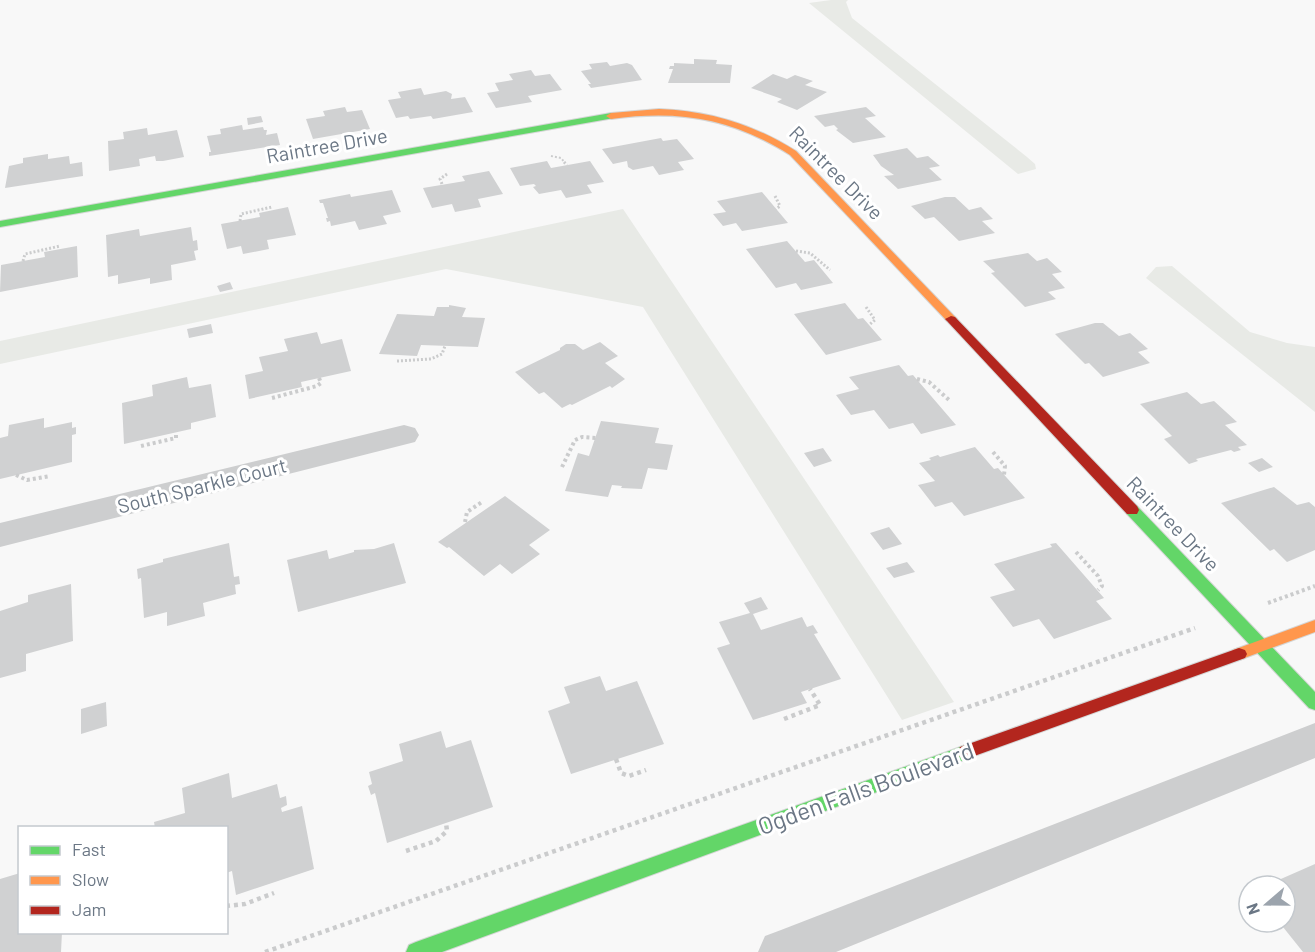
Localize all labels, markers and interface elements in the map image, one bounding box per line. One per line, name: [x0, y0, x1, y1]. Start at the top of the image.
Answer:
street label: Raintree Drive: [785, 120, 889, 224]
street label: Raintree Drive: [264, 123, 389, 167]
street label: South Sparkle Court: [115, 452, 289, 518]
street label: Raintree Drive: [1122, 471, 1225, 576]
street label: Ogden Falls Boulevard: [753, 735, 977, 840]
legend: [18, 826, 228, 934]
text: Fast: [72, 838, 106, 860]
text: Slow: [72, 868, 109, 890]
north arrow: [1237, 874, 1297, 934]
text: Jam: [72, 898, 106, 920]
text: N: [1242, 901, 1263, 918]

